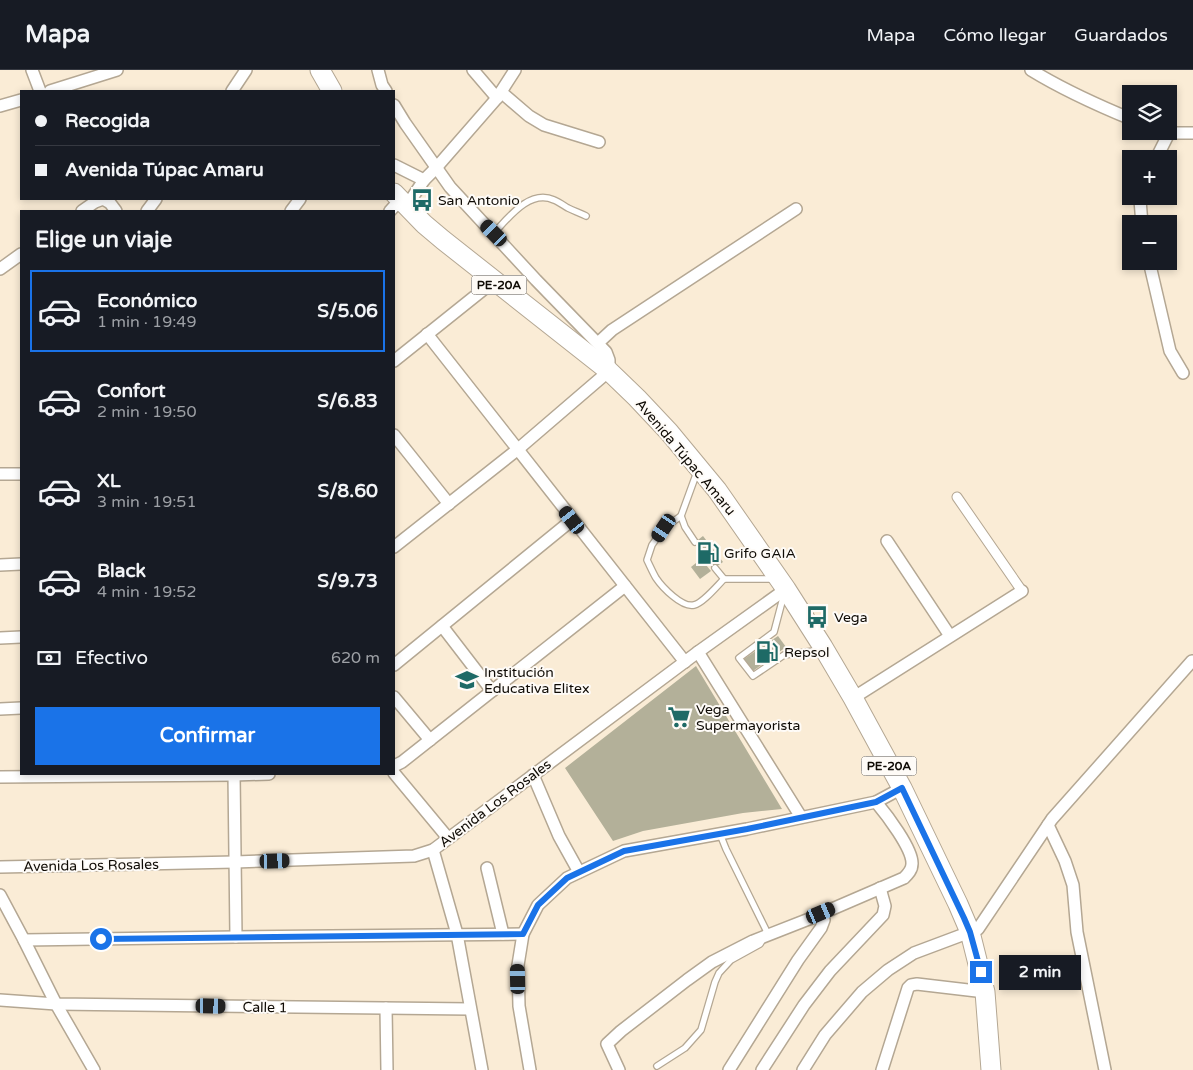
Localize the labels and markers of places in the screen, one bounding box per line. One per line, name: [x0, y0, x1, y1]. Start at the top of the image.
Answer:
bus stop icon: San Antonio: [409, 187, 435, 213]
place label: San Antonio: [438, 192, 520, 209]
fuel station icon: Grifo GAIA: [695, 540, 721, 566]
place label: Grifo GAIA: [724, 545, 796, 562]
bus stop icon: Vega: [804, 604, 830, 630]
place label: Vega: [834, 609, 868, 626]
fuel station icon: Repsol: [754, 639, 780, 665]
place label: Repsol: [784, 644, 829, 661]
place label: Institución Educativa Elitex: [484, 664, 590, 697]
school or university icon: Institución Educativa Elitex: [454, 667, 480, 693]
place label: Vega Supermayorista: [696, 701, 800, 734]
supermarket icon: Vega Supermayorista: [666, 704, 692, 730]

